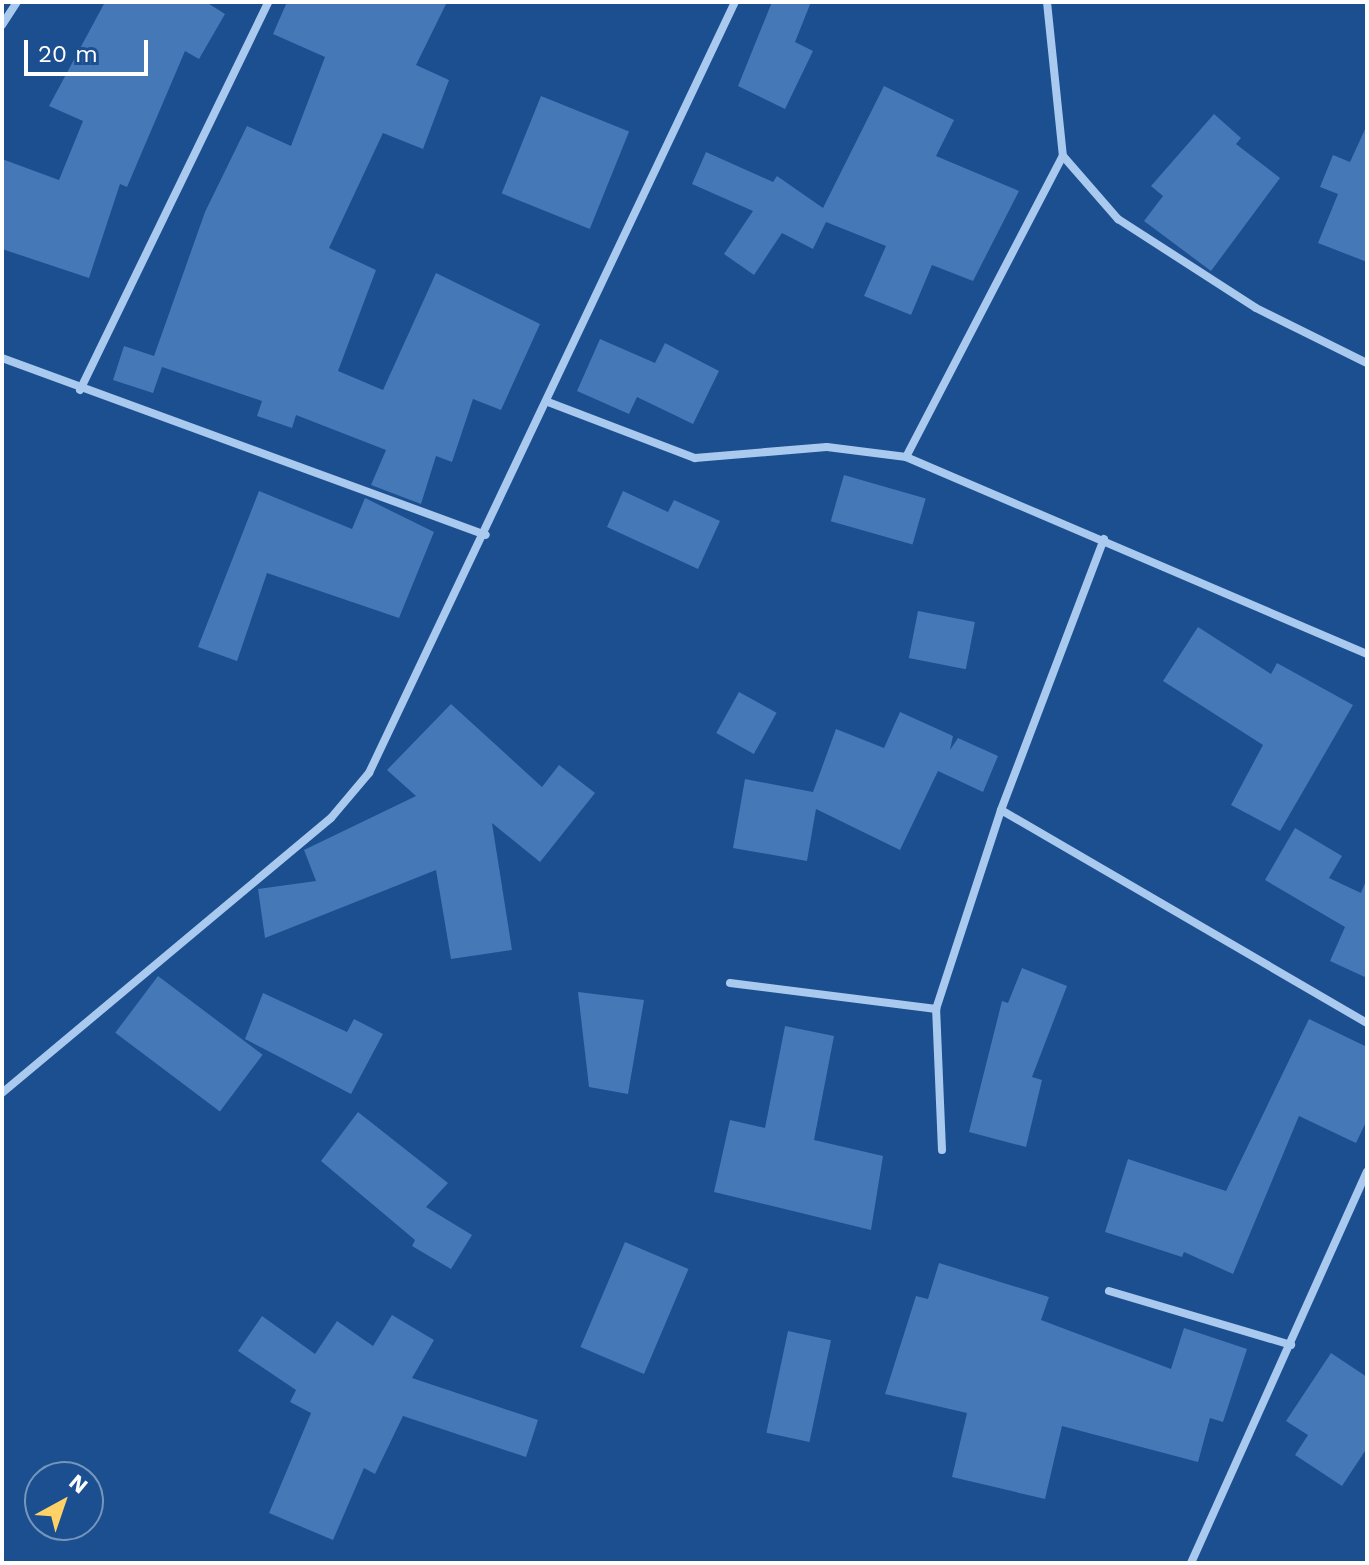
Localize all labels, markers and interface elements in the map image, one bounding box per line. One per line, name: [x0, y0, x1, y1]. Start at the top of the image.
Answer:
scale bar: [28, 24, 152, 74]
text: 20 m: [38, 40, 98, 68]
north arrow: [24, 1461, 104, 1541]
text: N: [64, 1469, 93, 1499]

